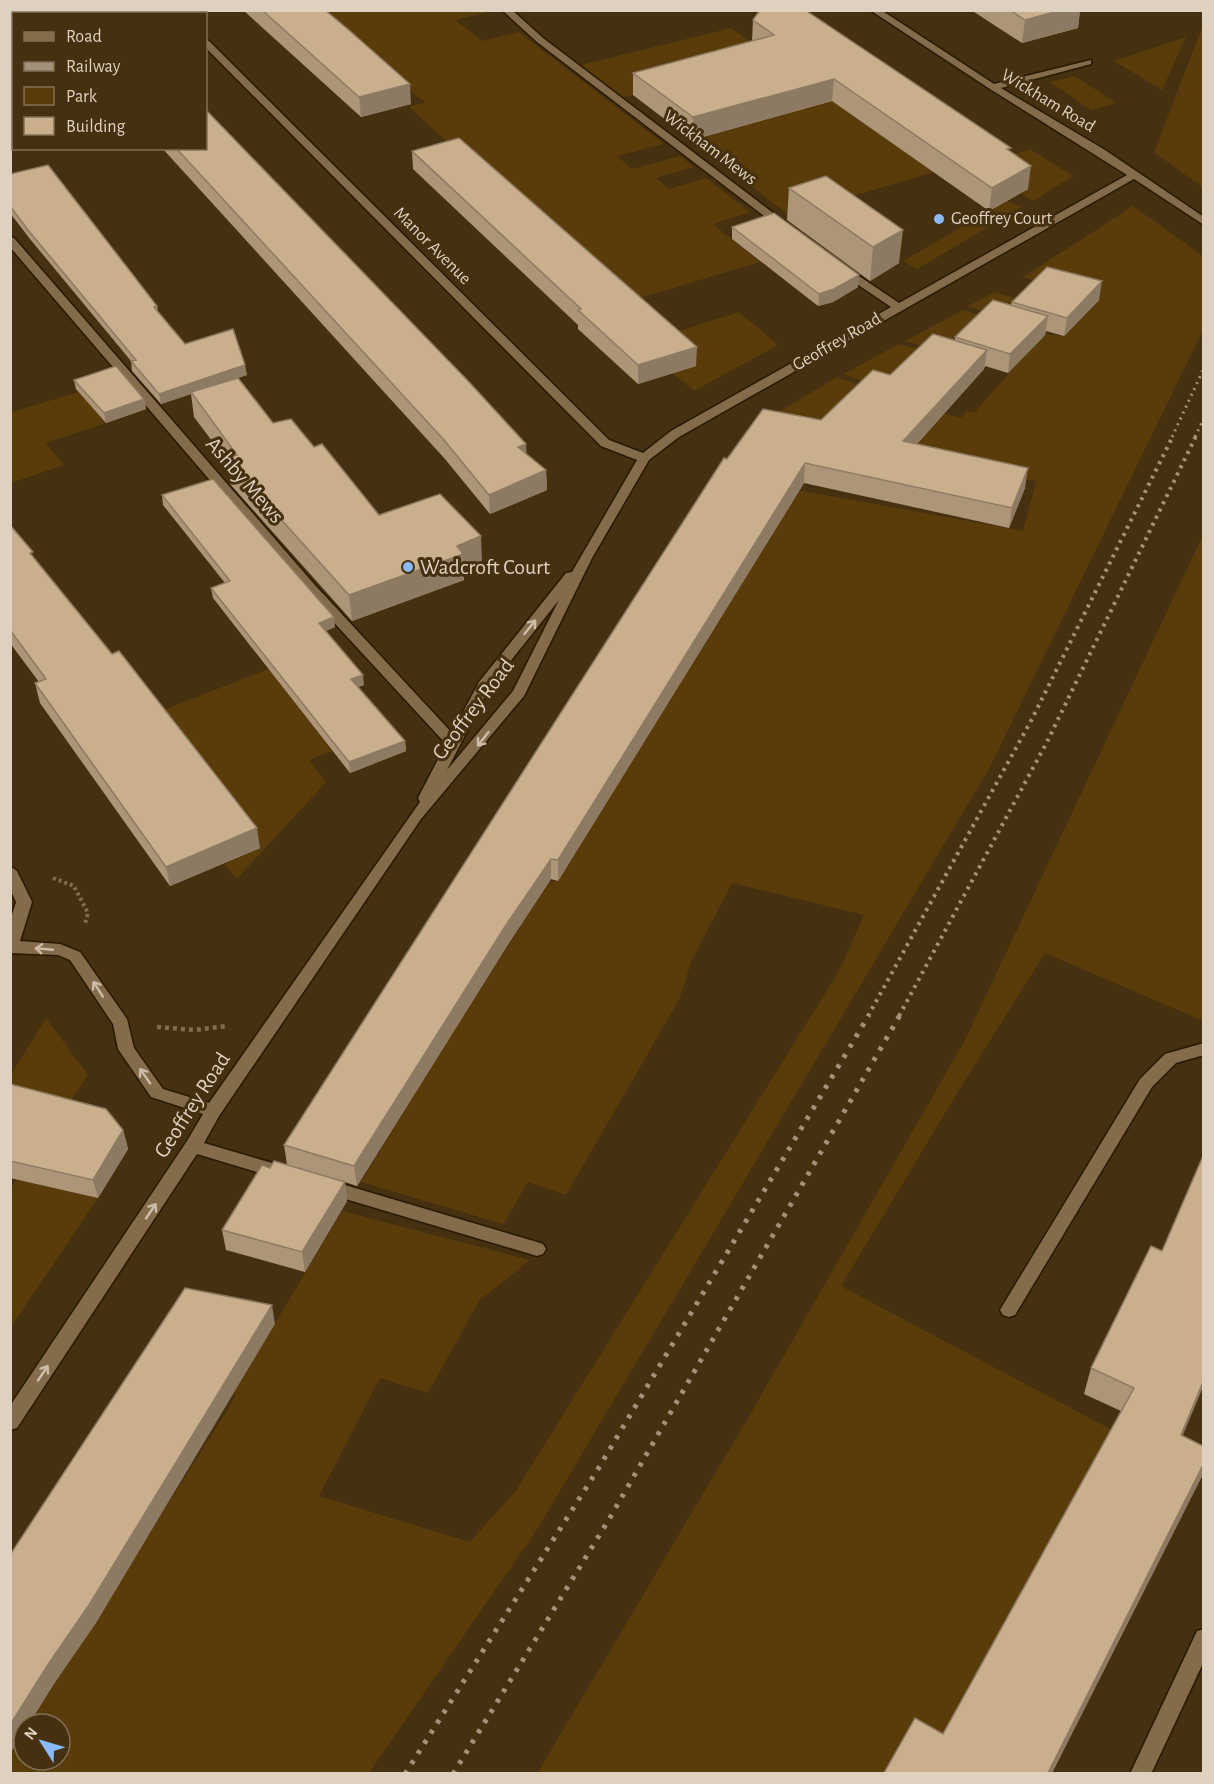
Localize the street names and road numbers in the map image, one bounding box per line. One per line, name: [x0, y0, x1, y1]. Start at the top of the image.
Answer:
street label: Wickham Road: [998, 66, 1098, 136]
street label: Wickham Mews: [660, 107, 760, 189]
street label: Manor Avenue: [390, 204, 474, 288]
street label: Geoffrey Road: [790, 310, 884, 374]
street label: Ashby Mews: [202, 433, 288, 527]
street label: Geoffrey Road: [428, 654, 518, 764]
street label: Geoffrey Road: [150, 1048, 234, 1162]

